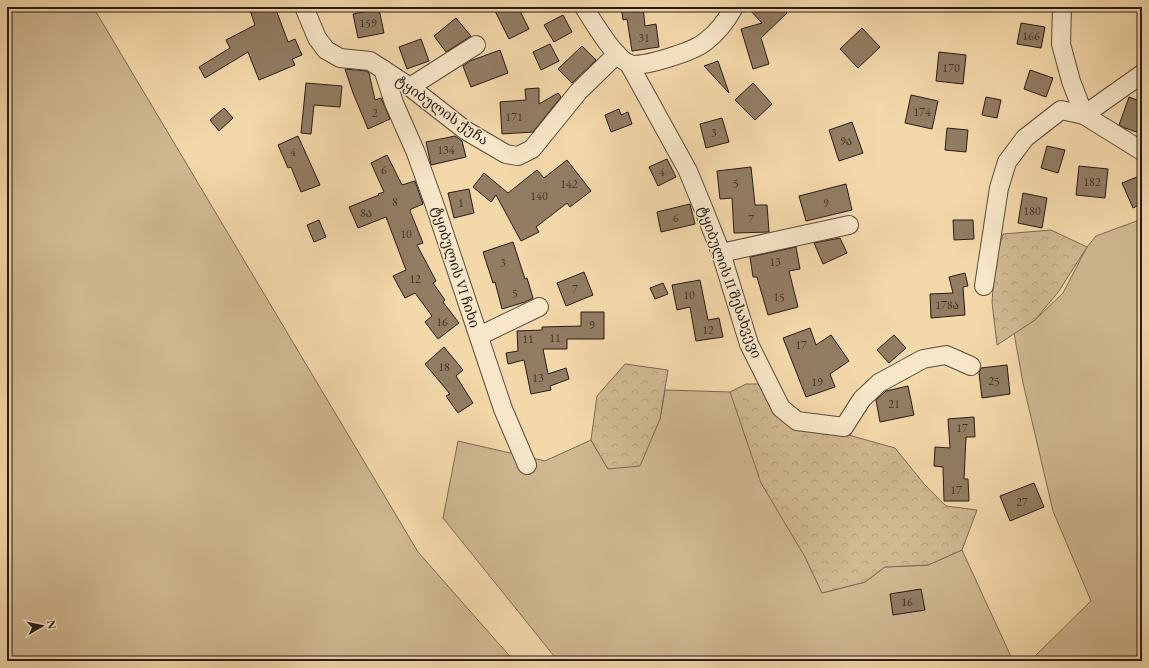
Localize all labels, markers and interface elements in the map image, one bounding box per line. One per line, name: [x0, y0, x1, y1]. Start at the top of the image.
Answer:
house number: 159: [359, 15, 377, 31]
house number: 166: [1022, 28, 1040, 44]
house number: 31: [638, 30, 650, 46]
house number: 170: [942, 60, 960, 76]
street label: ტყიბულის ქუჩა: [392, 71, 492, 149]
house number: 174: [913, 104, 931, 120]
house number: 2: [372, 105, 378, 121]
house number: 171: [505, 109, 523, 125]
house number: 3: [711, 125, 717, 141]
house number: 9ა: [840, 133, 852, 149]
house number: 134: [437, 142, 455, 158]
house number: 4: [290, 144, 296, 160]
house number: 6: [381, 162, 387, 178]
house number: 4: [659, 164, 665, 180]
house number: 182: [1083, 174, 1101, 190]
house number: 5: [733, 175, 739, 191]
house number: 142: [560, 176, 578, 192]
house number: 140: [530, 188, 548, 204]
house number: 8: [392, 194, 398, 210]
house number: 1: [458, 195, 464, 211]
house number: 9: [823, 195, 829, 211]
street label: ტყიბულის II შესახვევი: [694, 203, 766, 361]
house number: 180: [1023, 203, 1041, 219]
street label: ტყიბულის VI ჩიხი: [428, 204, 484, 330]
house number: 8ა: [360, 205, 372, 221]
house number: 6: [673, 210, 679, 226]
house number: 7: [748, 211, 754, 227]
house number: 10: [400, 226, 412, 242]
house number: 13: [769, 254, 781, 270]
house number: 3: [500, 255, 506, 271]
house number: 12: [409, 271, 421, 287]
house number: 7: [572, 281, 578, 297]
house number: 5: [512, 285, 518, 301]
house number: 10: [683, 287, 695, 303]
house number: 15: [773, 289, 785, 305]
house number: 178ა: [935, 297, 959, 313]
house number: 16: [436, 314, 448, 330]
house number: 9: [589, 317, 595, 333]
house number: 12: [702, 322, 714, 338]
house number: 11: [549, 330, 561, 346]
house number: 11: [522, 331, 534, 347]
house number: 17: [795, 337, 807, 353]
house number: 18: [438, 359, 450, 375]
house number: 13: [532, 370, 544, 386]
house number: 25: [988, 373, 1000, 389]
house number: 19: [811, 374, 823, 390]
house number: 21: [888, 396, 900, 412]
house number: 17: [956, 420, 968, 436]
house number: 17: [950, 482, 962, 498]
house number: 27: [1016, 494, 1028, 510]
house number: 16: [901, 594, 913, 610]
north arrow: [22, 606, 62, 646]
text: N: [44, 619, 60, 630]

